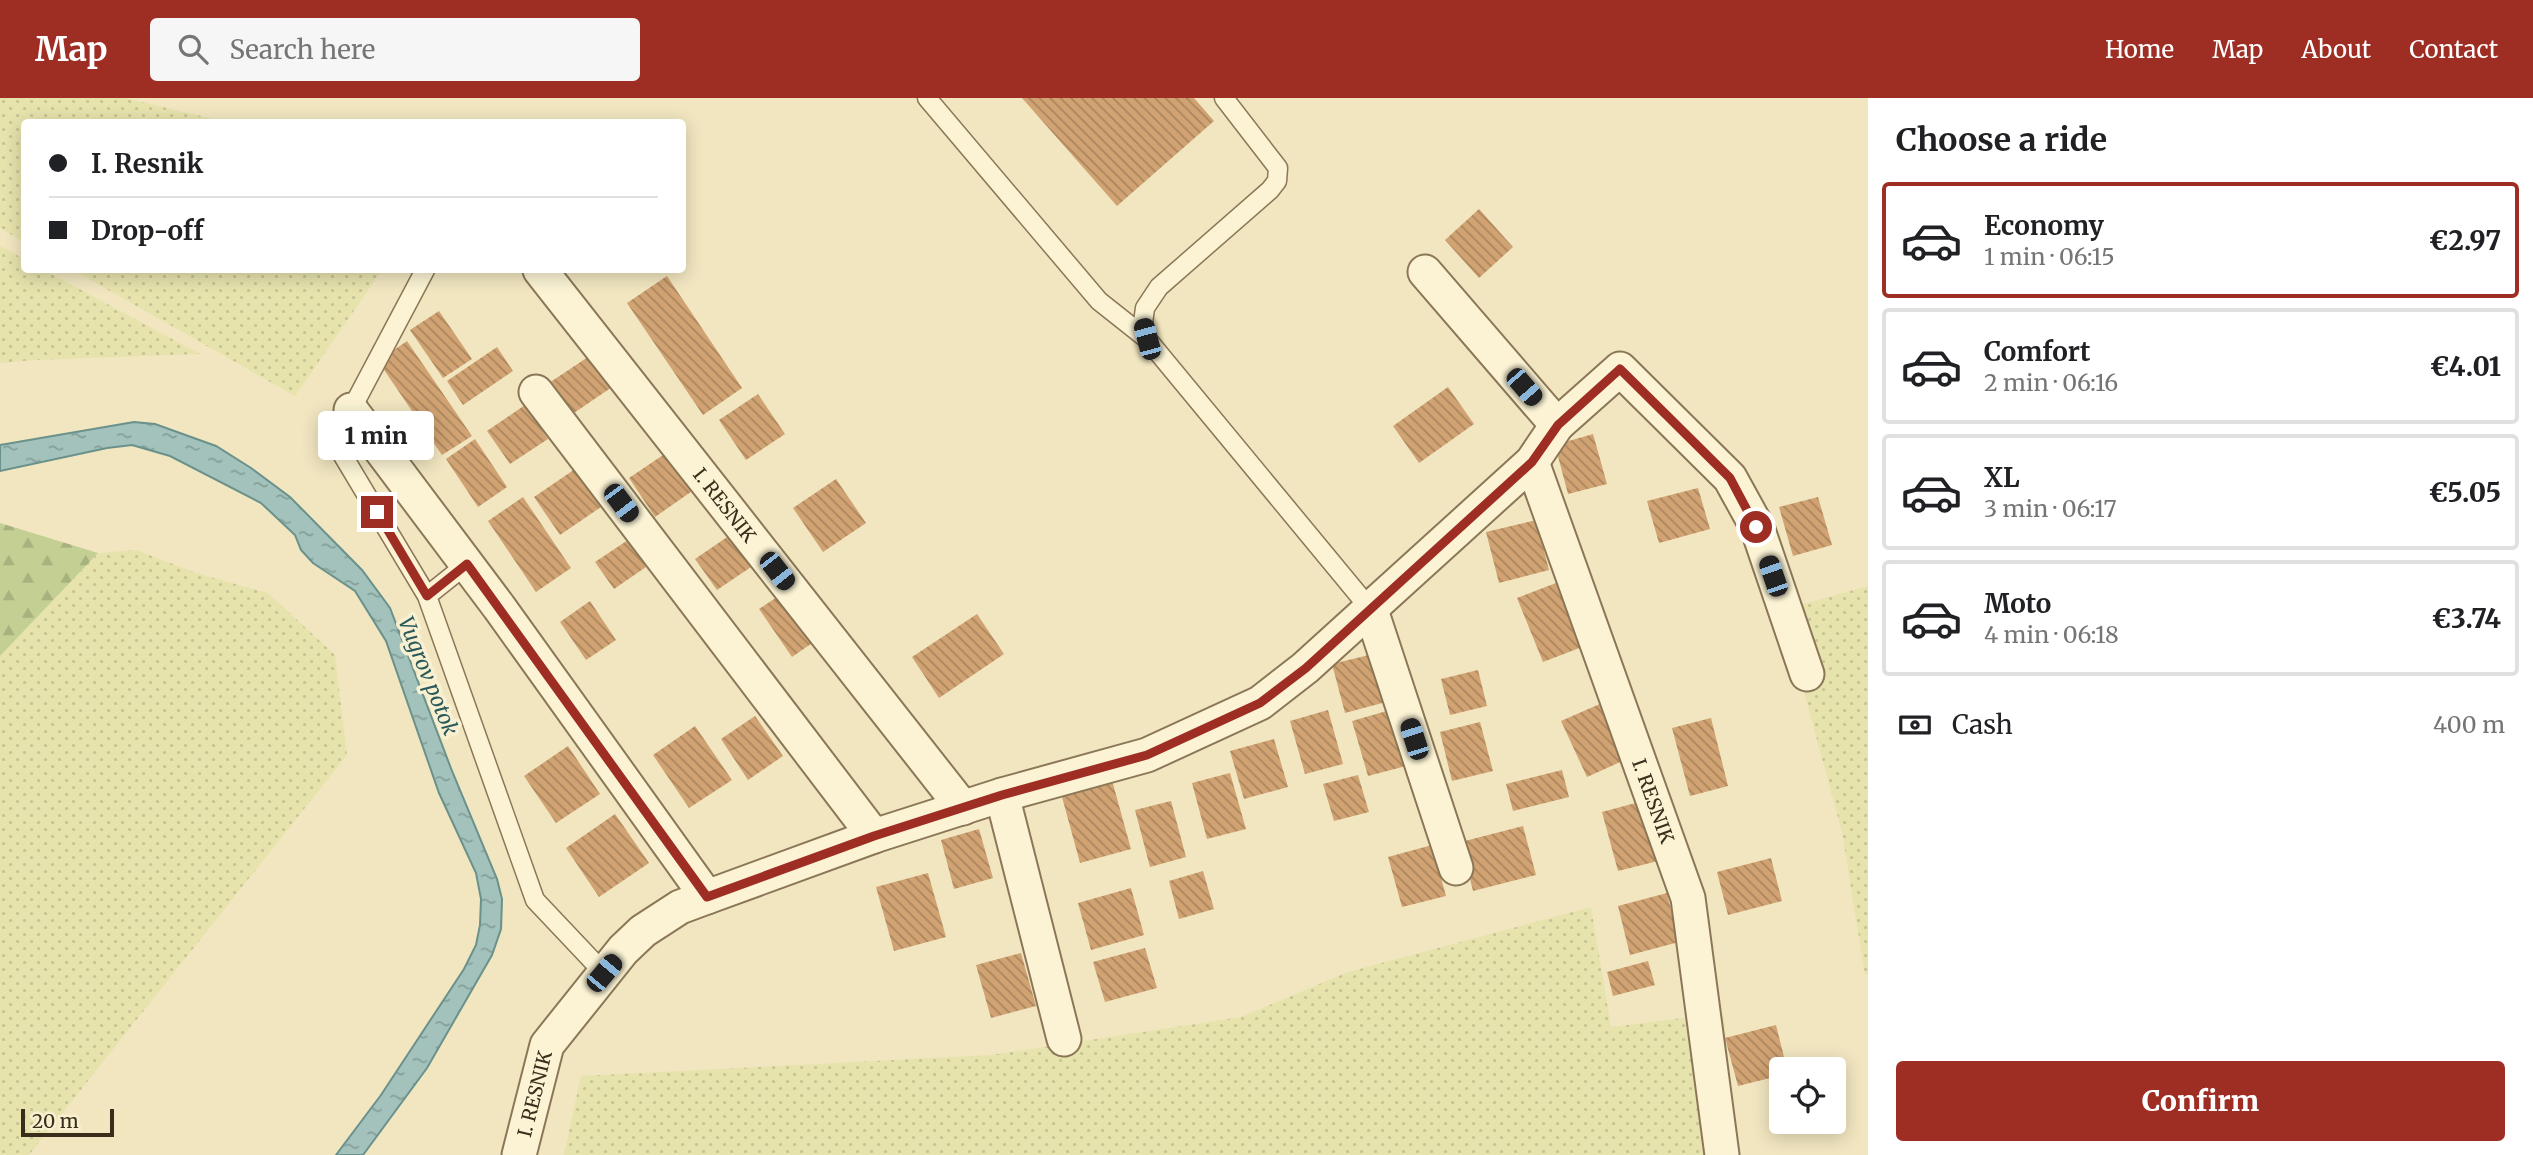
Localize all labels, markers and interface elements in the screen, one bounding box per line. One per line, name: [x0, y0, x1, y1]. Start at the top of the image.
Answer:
search box: [150, 18, 640, 81]
text: Map: [35, 29, 108, 70]
icon: search: [174, 30, 212, 68]
text: Search here: [230, 33, 375, 66]
text: Home: [2105, 34, 2174, 65]
text: Map: [2212, 34, 2263, 65]
text: About: [2301, 34, 2371, 65]
text: Contact: [2409, 34, 2498, 65]
text: Choose a ride: [1896, 120, 2107, 160]
text: I. Resnik: [91, 147, 203, 180]
icon: car: [1900, 209, 1963, 272]
text: Economy: [1984, 209, 2104, 242]
text: Drop-off: [91, 214, 204, 247]
text: €2.97: [2429, 224, 2501, 257]
text: 1 min · 06:15: [1984, 242, 2115, 271]
car: [1132, 316, 1163, 362]
icon: car: [1900, 335, 1963, 398]
text: Comfort: [1984, 335, 2090, 368]
text: €4.01: [2430, 350, 2501, 383]
car: [1503, 364, 1546, 410]
text: 2 min · 06:16: [1984, 368, 2118, 397]
callout: 1 min: [319, 410, 435, 460]
text: 1 min: [344, 421, 408, 450]
icon: car: [1900, 461, 1963, 524]
text: XL: [1984, 461, 2020, 494]
street label: I. RESNIK: [688, 463, 762, 547]
text: €5.05: [2428, 476, 2501, 509]
car: [600, 480, 643, 526]
text: 3 min · 06:17: [1984, 494, 2117, 523]
route end: [361, 496, 393, 528]
route start: [1740, 511, 1772, 543]
car: [756, 548, 799, 594]
car: [1757, 553, 1790, 599]
icon: car: [1900, 587, 1963, 650]
text: Moto: [1984, 587, 2051, 620]
text: €3.74: [2431, 602, 2501, 635]
water label: Vugrov potok: [392, 612, 465, 740]
text: 4 min · 06:18: [1984, 620, 2119, 649]
icon: cash: [1896, 706, 1934, 744]
text: Cash: [1952, 708, 2013, 741]
text: 400 m: [2433, 710, 2505, 739]
car: [1398, 716, 1431, 762]
street label: I. RESNIK: [1627, 755, 1680, 847]
car: [583, 950, 626, 996]
street label: I. RESNIK: [512, 1048, 557, 1140]
map controls: [1769, 1057, 1846, 1134]
button: locate: [1769, 1057, 1846, 1134]
button: Confirm: [1896, 1061, 2505, 1141]
scale bar: [21, 1106, 114, 1138]
text: 20 m: [32, 1109, 79, 1133]

